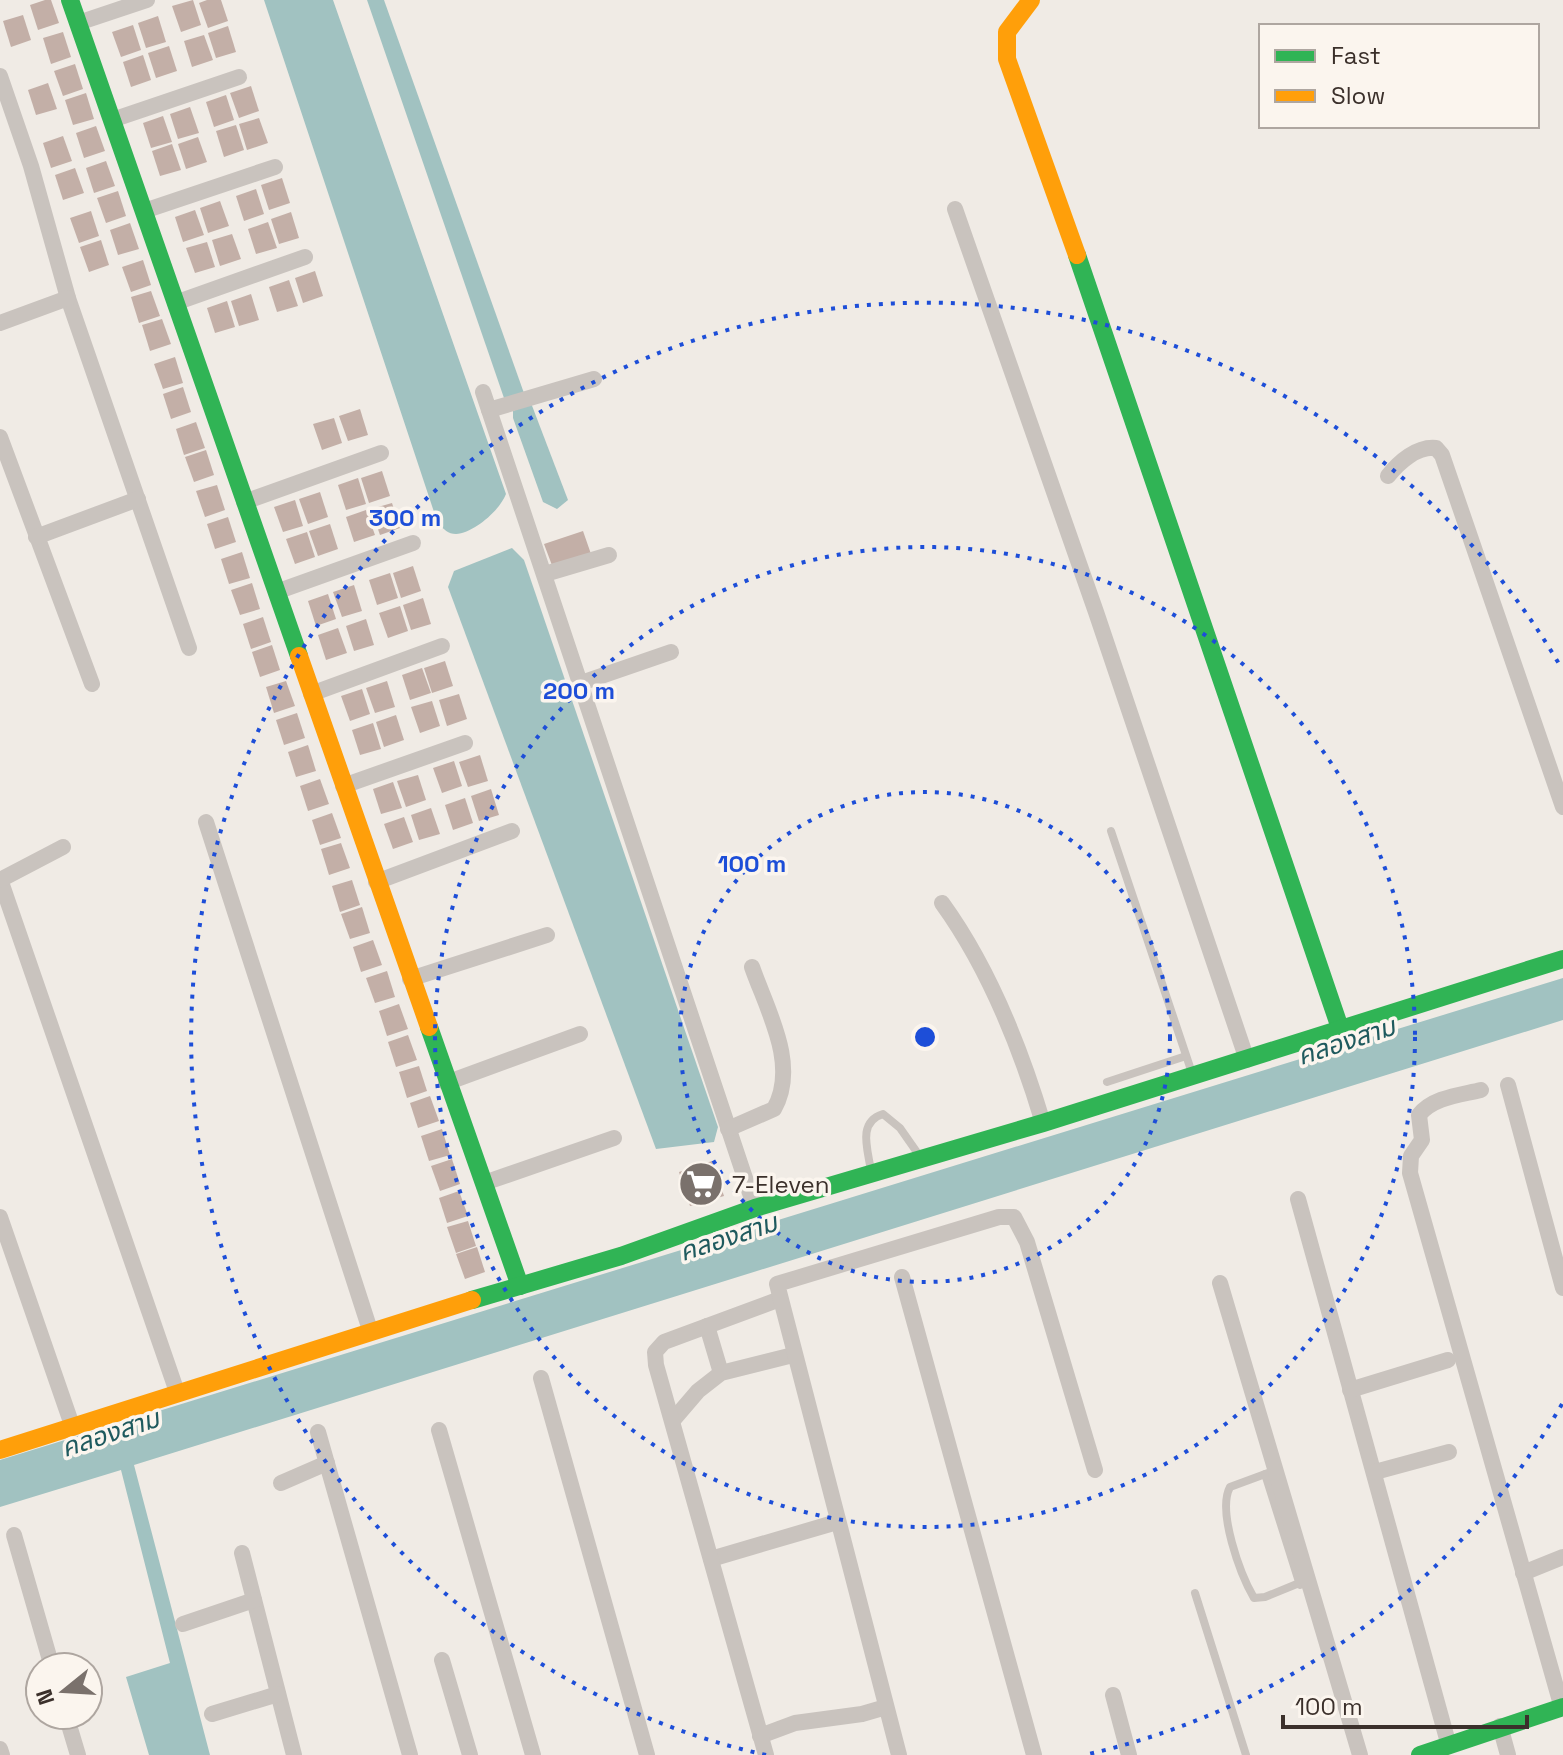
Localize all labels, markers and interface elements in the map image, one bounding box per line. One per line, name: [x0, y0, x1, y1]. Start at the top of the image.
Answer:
legend: [1259, 24, 1539, 128]
text: Fast: [1331, 40, 1381, 71]
text: Slow: [1331, 80, 1385, 111]
text: 300 m: [369, 502, 441, 533]
text: 200 m: [543, 675, 615, 706]
text: 100 m: [718, 848, 786, 879]
water label: คลองสาม: [1293, 1009, 1401, 1073]
centre of rings: [911, 1023, 939, 1051]
supermarket icon: 7-Eleven: [677, 1160, 725, 1208]
place label: 7-Eleven: [732, 1169, 830, 1200]
water label: คลองสาม: [675, 1205, 783, 1269]
water label: คลองสาม: [57, 1401, 165, 1465]
north arrow: [24, 1651, 104, 1731]
scale bar: [1283, 1679, 1527, 1729]
text: N: [29, 1686, 61, 1709]
text: 100 m: [1295, 1691, 1363, 1722]

